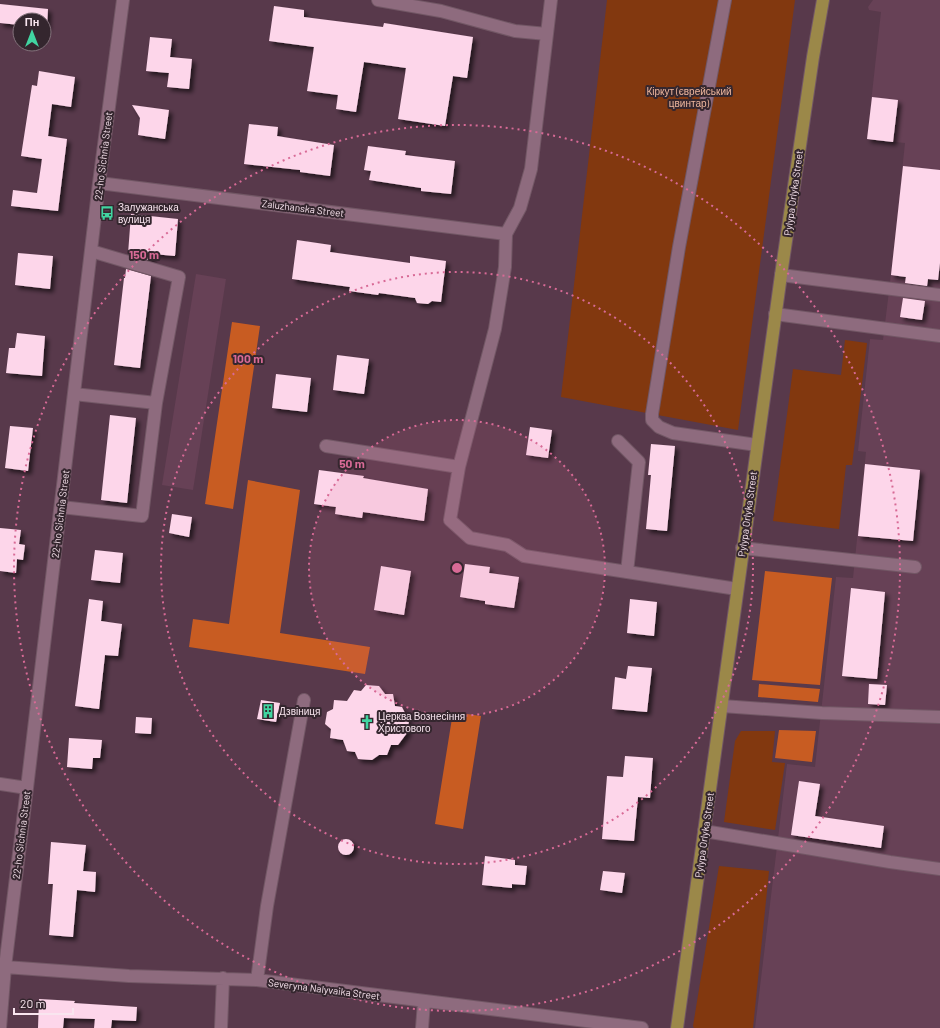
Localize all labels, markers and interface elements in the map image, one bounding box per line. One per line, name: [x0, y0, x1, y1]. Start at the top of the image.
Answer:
north arrow: [12, 12, 52, 52]
text: Пн: [25, 15, 39, 28]
park label: Кіркут (єврейський цвинтар): [646, 85, 732, 109]
street label: 22-ho Sichnia Street: [92, 111, 114, 201]
street label: Pylypa Orlyka Street: [781, 149, 805, 237]
street label: Zaluzhanska Street: [261, 197, 345, 219]
place label: Залужанська вулиця: [118, 201, 179, 225]
bus stop icon: Залужанська вулиця: [99, 205, 115, 221]
text: 150 m: [129, 247, 159, 261]
text: 100 m: [233, 351, 263, 365]
text: 50 m: [339, 456, 365, 470]
street label: 22-ho Sichnia Street: [49, 469, 71, 559]
street label: Pylypa Orlyka Street: [735, 470, 759, 558]
centre of rings: [450, 561, 464, 575]
building icon: Дзвіниця: [260, 703, 276, 719]
place label: Дзвіниця: [279, 705, 320, 717]
place label: Церква Вознесіння Христового: [378, 710, 465, 734]
church icon: Церква Вознесіння Христового: [359, 714, 375, 730]
street label: 22-ho Sichnia Street: [10, 790, 32, 880]
street label: Pylypa Orlyka Street: [692, 791, 716, 879]
street label: Severyna Nalyvaika Street: [267, 976, 381, 1002]
scale bar: [14, 990, 73, 1016]
text: 20 m: [20, 996, 46, 1010]

